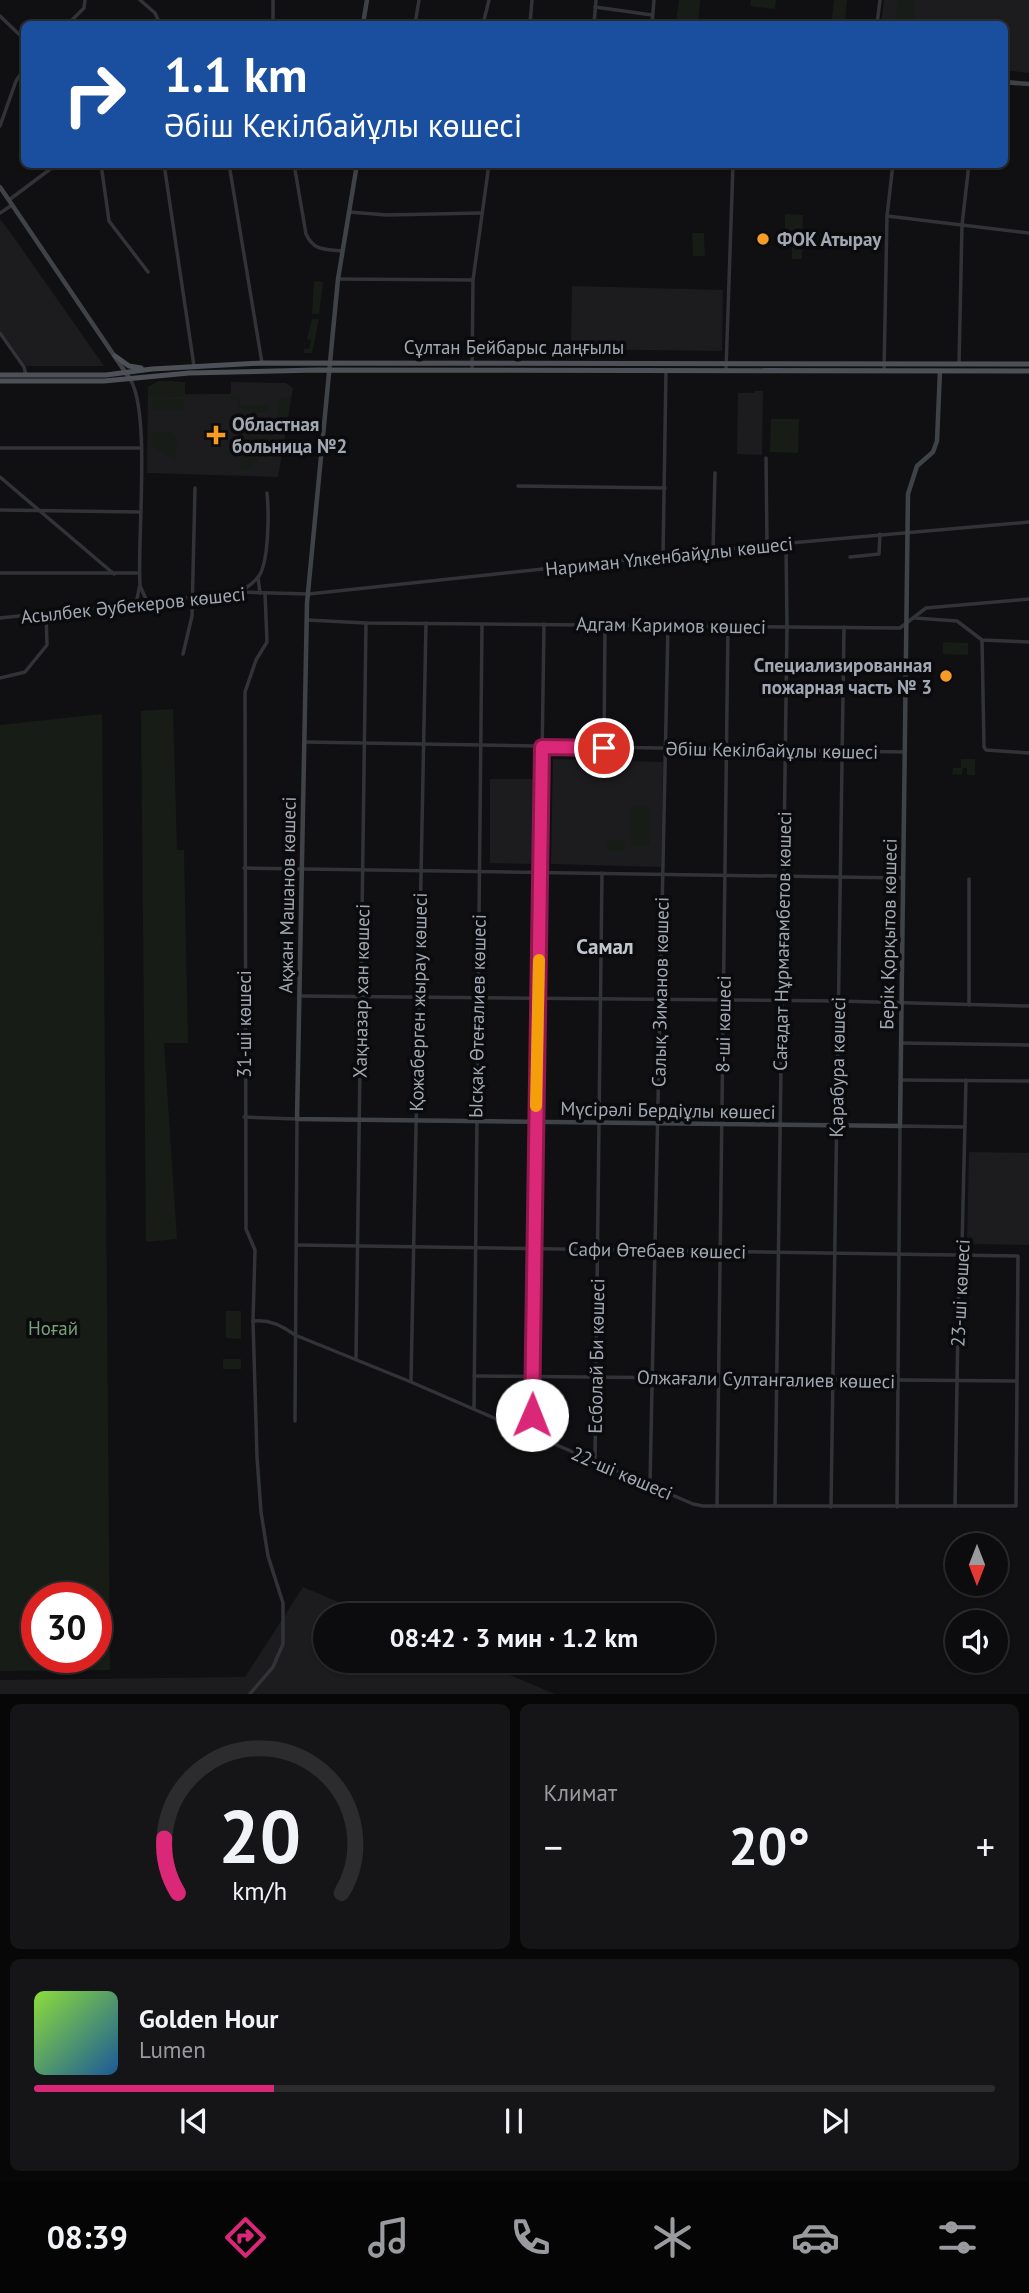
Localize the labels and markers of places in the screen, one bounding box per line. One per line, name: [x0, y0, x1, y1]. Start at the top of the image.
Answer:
place label: ФОК Атырау: [777, 227, 882, 251]
marker: ФОК Атырау: [755, 231, 771, 247]
place label: Областная больница №2: [232, 412, 347, 458]
marker: Областная больница №2: [206, 425, 226, 445]
place label: Специализированная пожарная часть № 3: [754, 653, 932, 699]
marker: Специализированная пожарная часть № 3: [938, 668, 954, 684]
pin: [574, 718, 634, 778]

